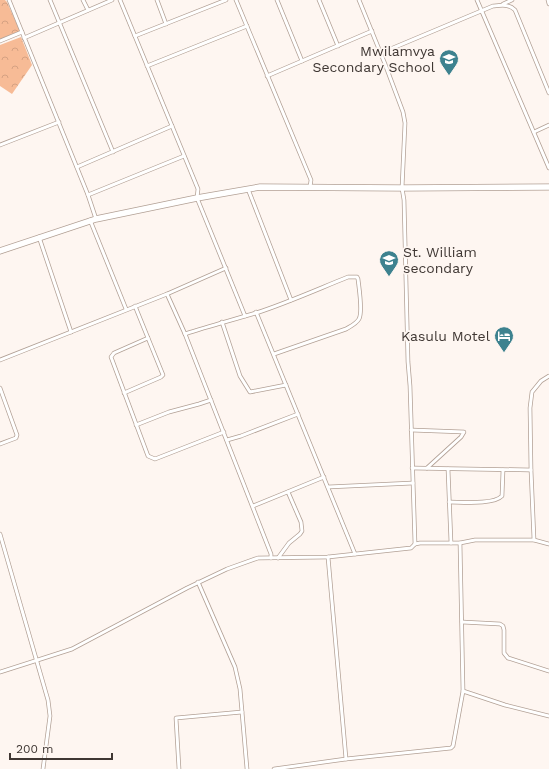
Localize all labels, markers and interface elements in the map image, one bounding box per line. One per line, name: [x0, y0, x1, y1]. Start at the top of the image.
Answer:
place label: Mwilamvya Secondary School: [312, 43, 436, 75]
school or university icon: Mwilamvya Secondary School: [438, 48, 460, 76]
place label: St. William secondary: [403, 244, 477, 276]
school or university icon: St. William secondary: [378, 249, 400, 277]
hotel icon: Kasulu Motel: [493, 325, 515, 353]
place label: Kasulu Motel: [401, 328, 491, 344]
scale bar: [10, 735, 112, 761]
text: 200 m: [16, 742, 53, 756]

